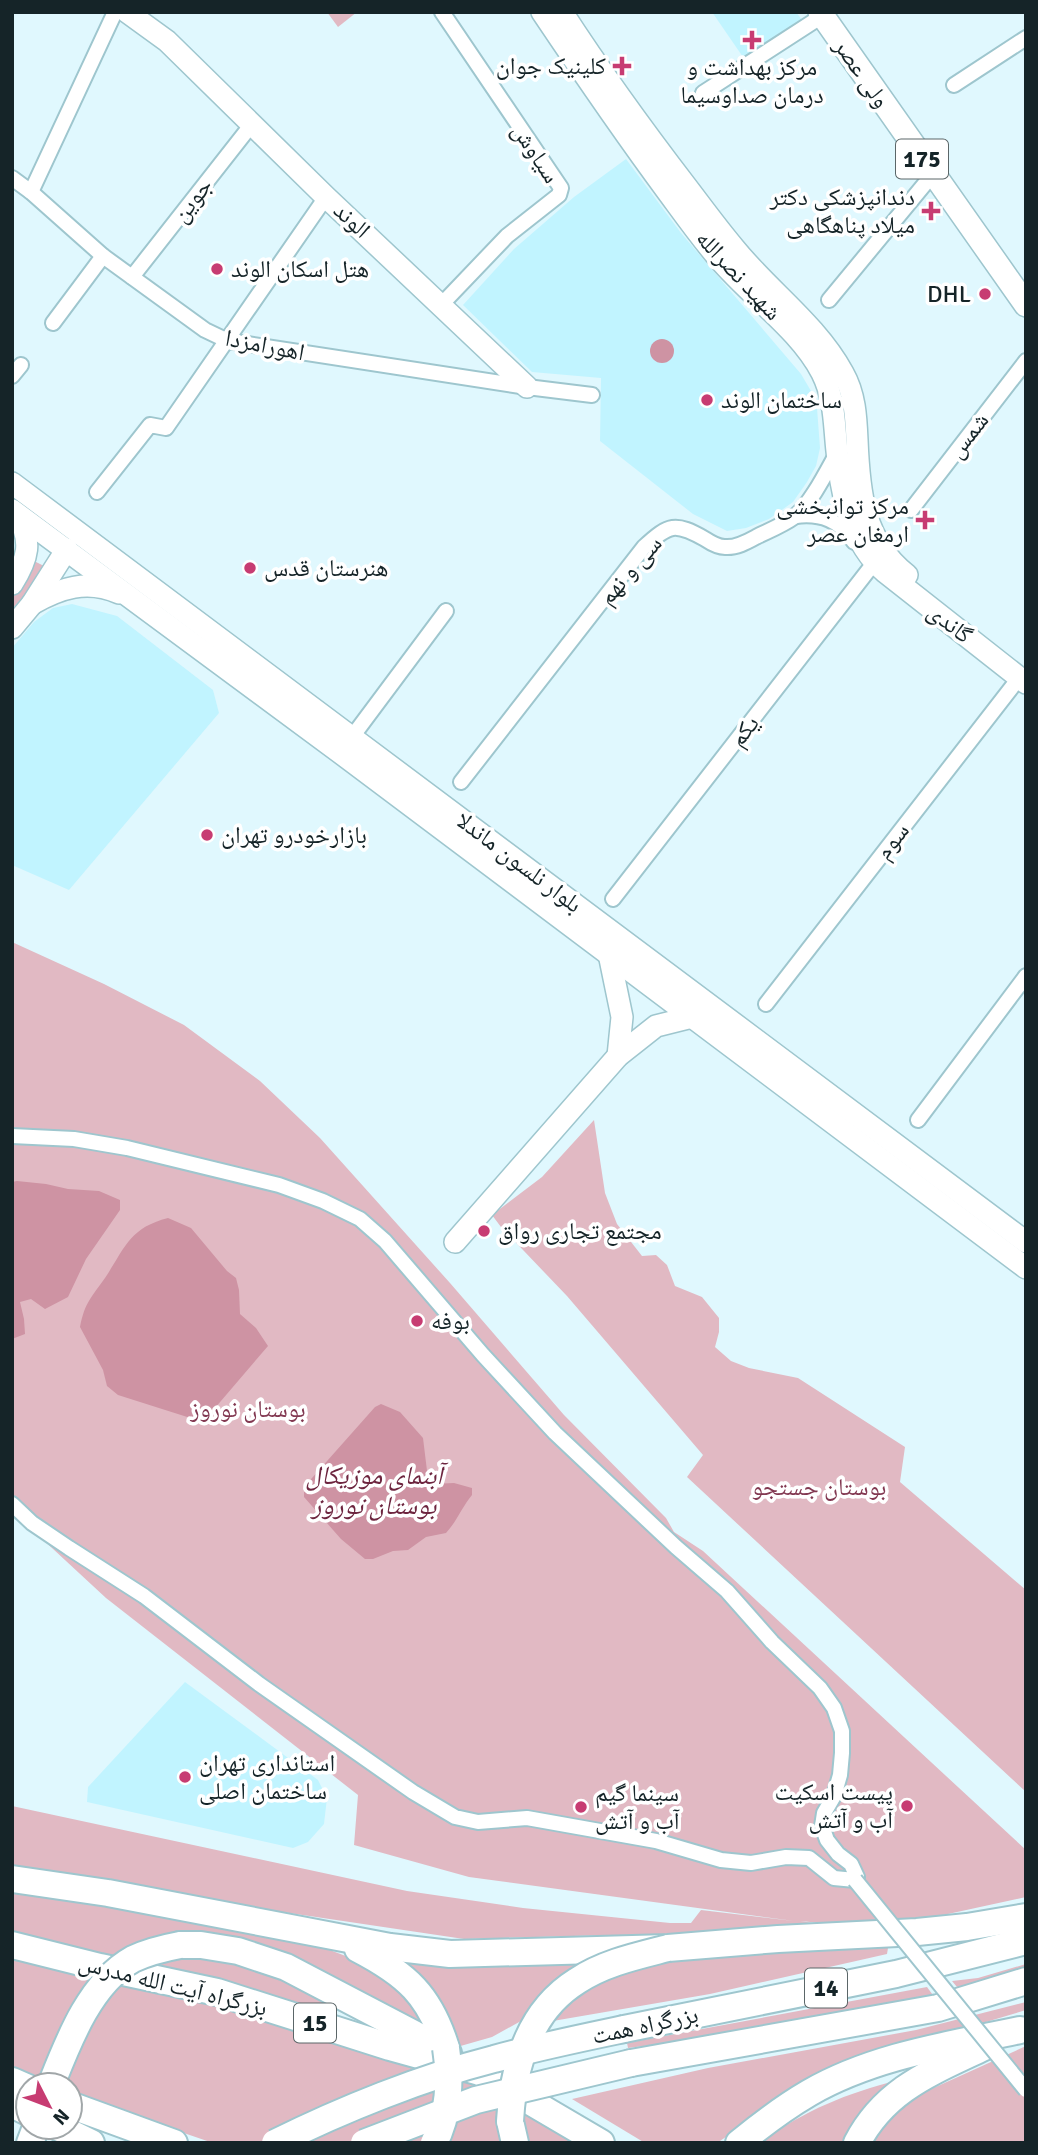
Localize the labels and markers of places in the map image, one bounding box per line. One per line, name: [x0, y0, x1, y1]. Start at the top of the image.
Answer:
marker: مرکز بهداشت و درمان صداوسیما: [742, 30, 762, 50]
place label: کلینیک جوان: [496, 51, 606, 81]
place label: مرکز بهداشت و درمان صداوسیما: [680, 52, 824, 110]
marker: کلینیک جوان: [612, 56, 632, 76]
place label: دندانپزشکی دکتر میلاد پناهگاهی: [769, 182, 915, 240]
marker: دندانپزشکی دکتر میلاد پناهگاهی: [921, 201, 941, 221]
place label: هتل اسکان الوند: [231, 254, 369, 284]
marker: هتل اسکان الوند: [209, 261, 225, 277]
place label: DHL: [927, 279, 971, 309]
marker: DHL: [977, 286, 993, 302]
place label: ساختمان الوند: [721, 385, 842, 415]
marker: ساختمان الوند: [699, 392, 715, 408]
place label: مرکز توانبخشی ارمغان عصر: [776, 491, 909, 549]
marker: مرکز توانبخشی ارمغان عصر: [915, 510, 935, 530]
place label: هنرستان قدس: [264, 553, 389, 583]
marker: هنرستان قدس: [242, 560, 258, 576]
place label: بازارخودرو تهران: [221, 820, 367, 850]
marker: بازارخودرو تهران: [199, 827, 215, 843]
place label: مجتمع تجاری رواق: [498, 1216, 662, 1246]
marker: مجتمع تجاری رواق: [476, 1223, 492, 1239]
place label: بوفه: [431, 1306, 470, 1336]
marker: بوفه: [409, 1313, 425, 1329]
place label: استانداری تهران ساختمان اصلی: [199, 1748, 335, 1806]
marker: استانداری تهران ساختمان اصلی: [177, 1769, 193, 1785]
place label: پیست اسکیت آب و آتش: [775, 1777, 894, 1835]
place label: سینما گیم آب و آتش: [595, 1778, 680, 1836]
marker: پیست اسکیت آب و آتش: [899, 1798, 915, 1814]
marker: سینما گیم آب و آتش: [573, 1799, 589, 1815]

